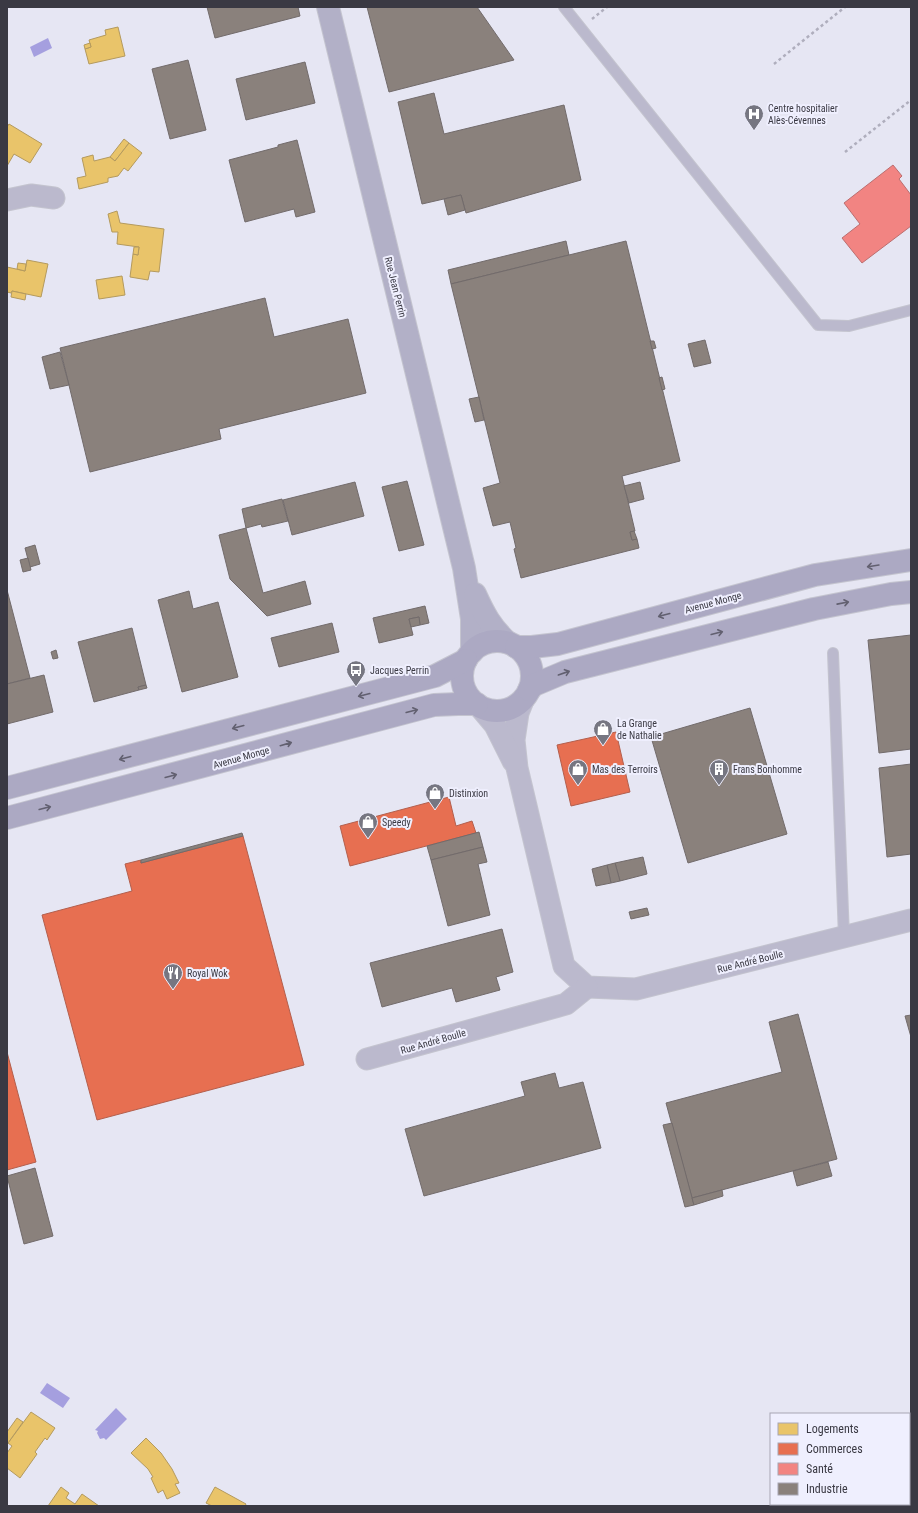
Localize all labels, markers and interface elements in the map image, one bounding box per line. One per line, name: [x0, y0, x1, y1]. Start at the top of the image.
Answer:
hospital icon: Centre hospitalier Alès-Cévennes: [743, 103, 765, 131]
place label: Centre hospitalier Alès-Cévennes: [768, 103, 838, 126]
street label: Rue Jean Perrin: [383, 256, 408, 319]
one-way arrow: [866, 562, 879, 570]
street label: Avenue Monge: [684, 590, 743, 615]
one-way arrow: [836, 599, 849, 607]
one-way arrow: [658, 612, 671, 619]
one-way arrow: [710, 629, 723, 637]
bus stop icon: Jacques Perrin: [345, 659, 367, 687]
place label: Jacques Perrin: [370, 665, 429, 676]
one-way arrow: [558, 668, 570, 676]
one-way arrow: [358, 691, 371, 699]
one-way arrow: [405, 707, 418, 714]
shop icon: La Grange de Nathalie: [592, 718, 614, 746]
place label: La Grange de Nathalie: [617, 718, 662, 741]
one-way arrow: [232, 724, 245, 732]
one-way arrow: [279, 740, 292, 747]
street label: Avenue Monge: [212, 744, 271, 771]
one-way arrow: [118, 754, 131, 762]
shop icon: Mas des Terroirs: [567, 758, 589, 786]
building icon: Frans Bonhomme: [708, 758, 730, 786]
place label: Mas des Terroirs: [592, 764, 658, 775]
place label: Frans Bonhomme: [733, 764, 802, 775]
one-way arrow: [164, 771, 177, 779]
shop icon: Distinxion: [424, 782, 446, 810]
place label: Distinxion: [449, 788, 488, 799]
one-way arrow: [38, 804, 51, 812]
shop icon: Speedy: [357, 811, 379, 839]
place label: Speedy: [382, 817, 411, 828]
street label: Rue André Boulle: [716, 948, 784, 975]
restaurant icon: Royal Wok: [162, 962, 184, 990]
place label: Royal Wok: [187, 968, 228, 979]
street label: Rue André Boulle: [399, 1027, 467, 1056]
legend: [770, 1413, 910, 1505]
text: Logements: [806, 1422, 859, 1436]
text: Commerces: [806, 1442, 863, 1456]
text: Santé: [806, 1462, 833, 1476]
text: Industrie: [806, 1482, 848, 1496]

